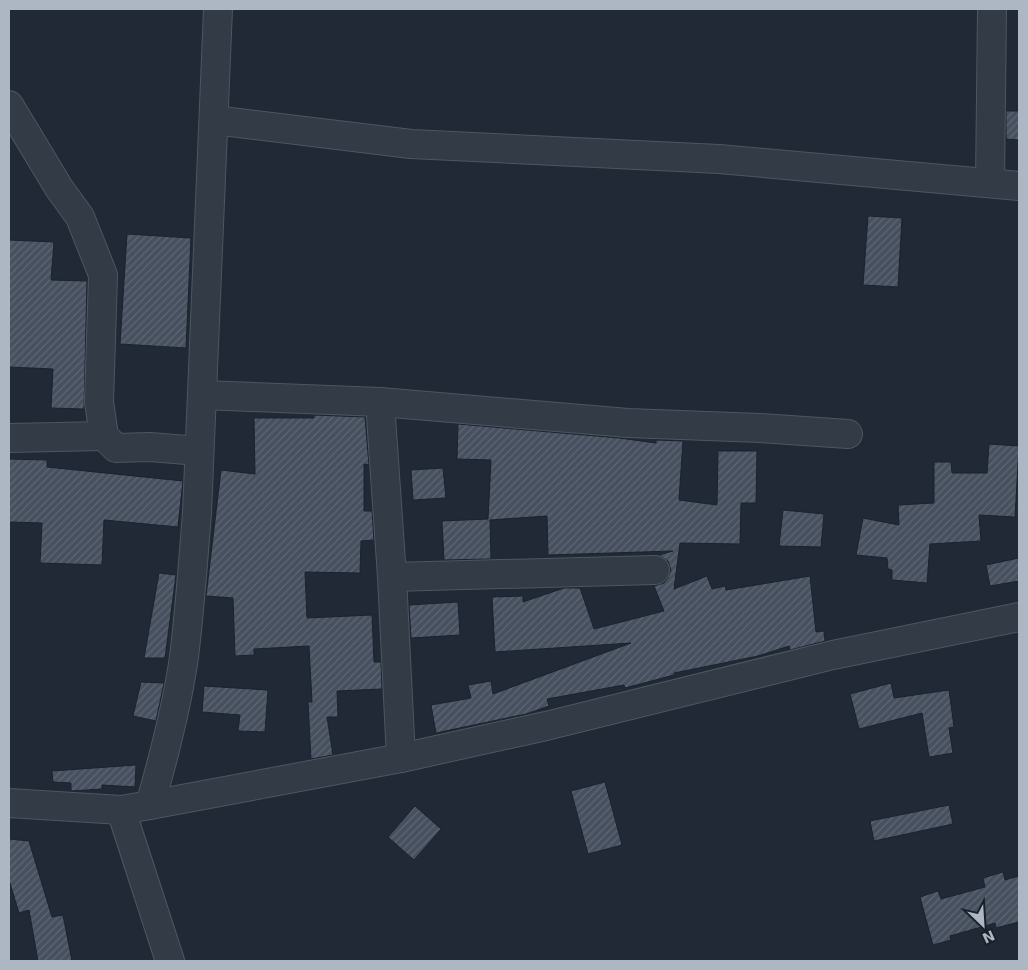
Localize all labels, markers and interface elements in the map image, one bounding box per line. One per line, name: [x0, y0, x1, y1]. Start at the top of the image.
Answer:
north arrow: [958, 900, 1008, 950]
text: N: [980, 927, 997, 947]

